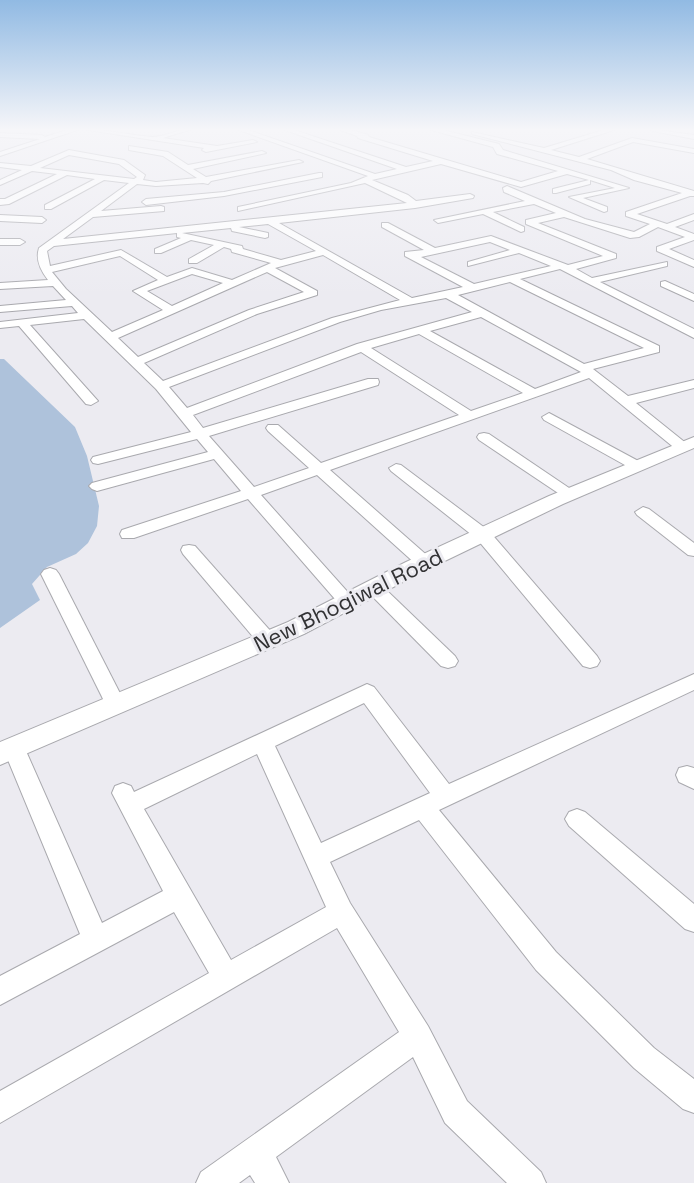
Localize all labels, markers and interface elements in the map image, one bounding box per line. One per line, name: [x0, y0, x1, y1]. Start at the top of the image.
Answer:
street label: New Bhogiwal Road: [249, 542, 447, 658]

